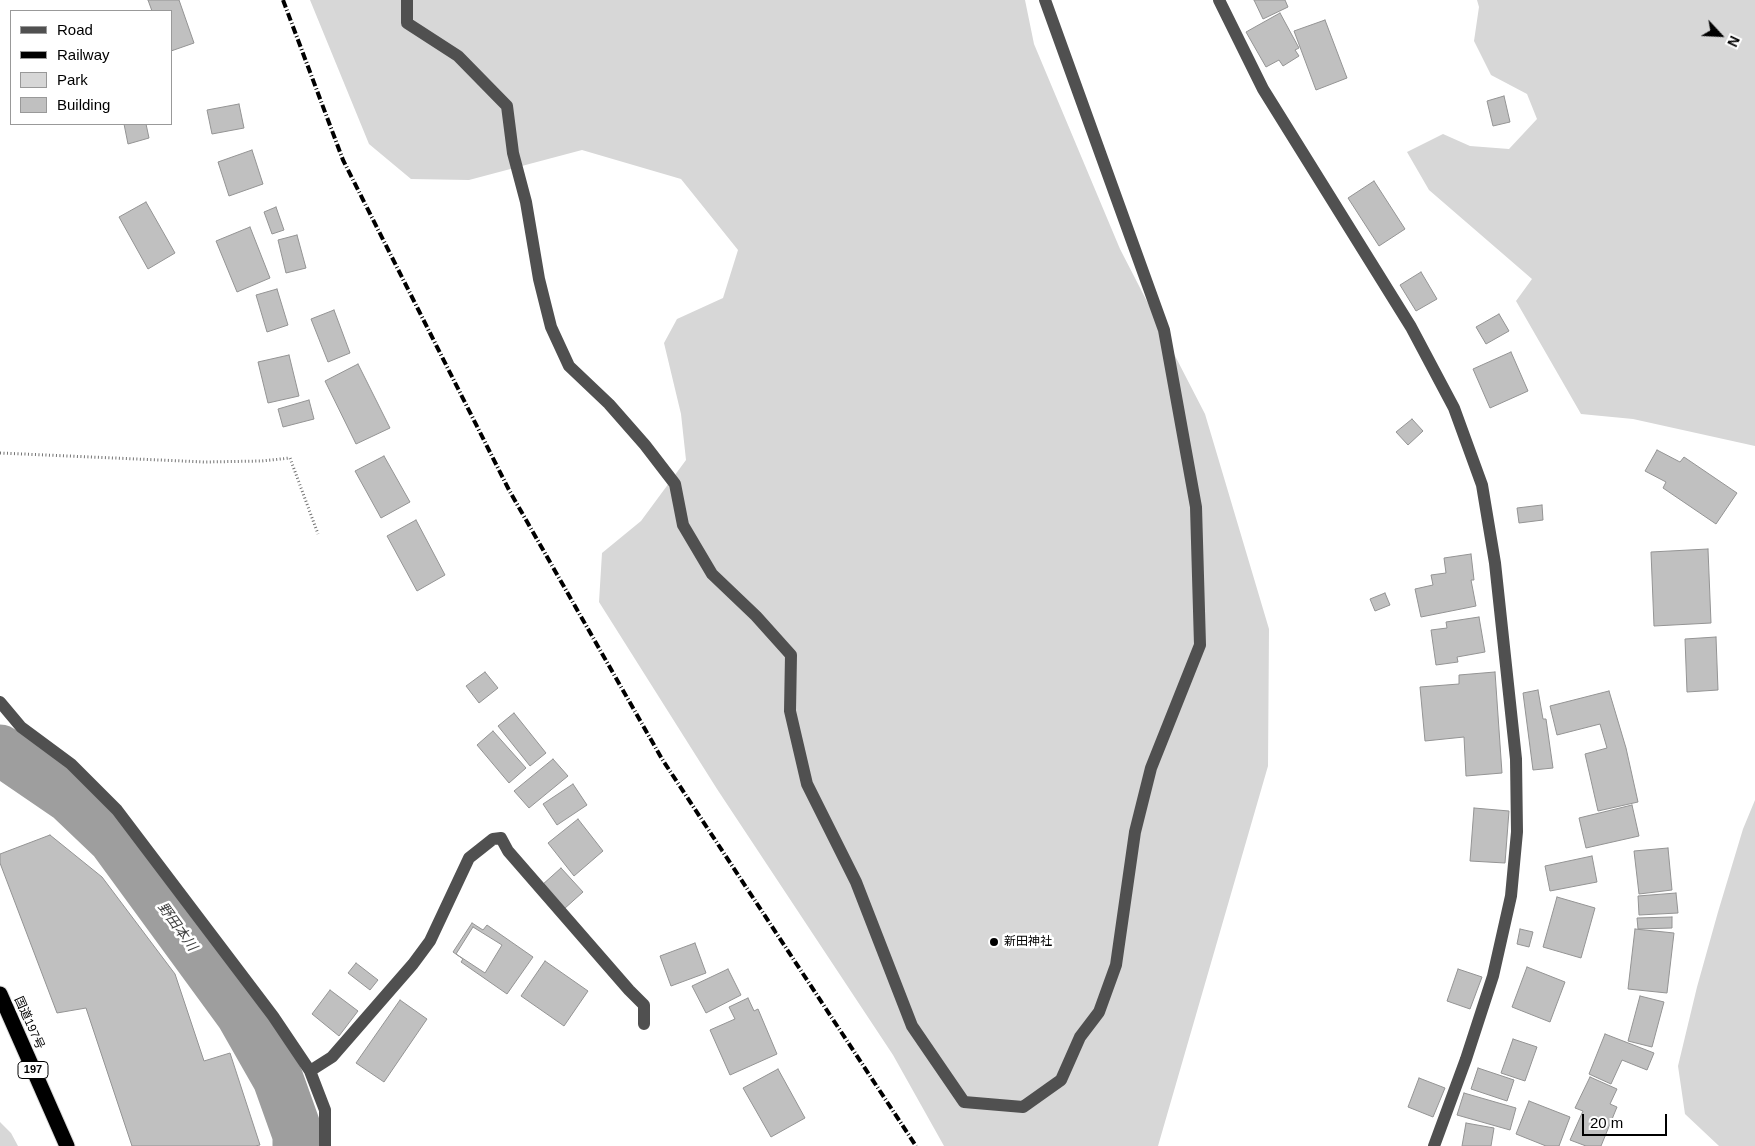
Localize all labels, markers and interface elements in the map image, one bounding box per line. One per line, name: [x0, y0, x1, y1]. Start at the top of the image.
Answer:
legend: [10, 10, 172, 125]
north arrow: [1695, 10, 1745, 60]
text: Road: [57, 21, 93, 38]
text: N: [1724, 33, 1743, 49]
text: Railway: [57, 46, 110, 63]
text: Park: [57, 71, 88, 88]
text: Building: [57, 96, 110, 113]
water label: 野田本川: [154, 899, 200, 955]
place label: 新田神社: [1004, 935, 1052, 949]
marker: 新田神社: [988, 936, 1000, 948]
street label: 国道197号: [11, 994, 47, 1052]
road number: 197: [18, 1062, 48, 1078]
scale bar: [1585, 1104, 1670, 1136]
text: 20 m: [1590, 1114, 1623, 1131]

